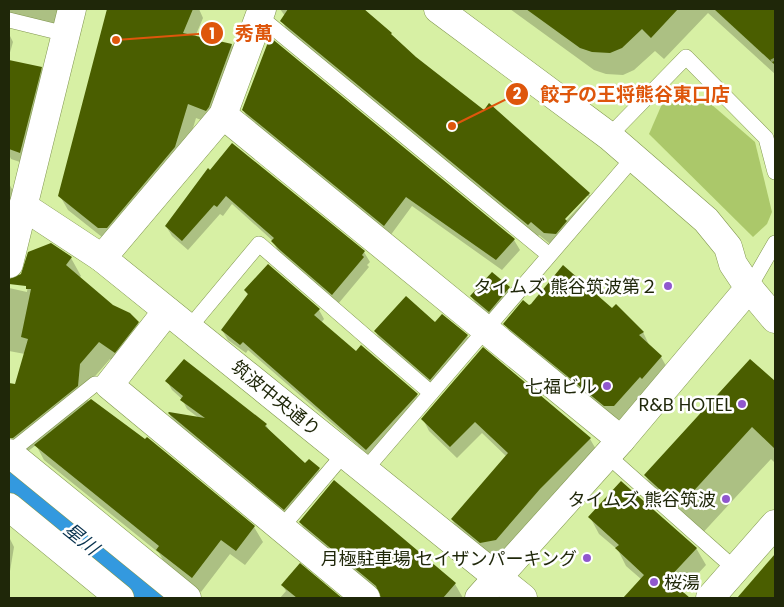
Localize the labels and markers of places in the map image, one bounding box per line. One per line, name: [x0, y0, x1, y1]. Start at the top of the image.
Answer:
callout: 秀萬: [200, 16, 283, 50]
callout: 餃子の王将熊谷東口店: [505, 77, 740, 111]
place label: タイムズ 熊谷筑波第２: [474, 274, 658, 299]
marker: タイムズ 熊谷筑波第２: [662, 280, 674, 292]
place label: 七福ビル: [525, 374, 597, 399]
marker: 七福ビル: [601, 380, 613, 392]
place label: R&B HOTEL: [639, 392, 732, 417]
marker: R&B HOTEL: [736, 398, 748, 410]
place label: タイムズ 熊谷筑波: [568, 487, 716, 512]
marker: タイムズ 熊谷筑波: [720, 493, 732, 505]
place label: 月極駐車場 セイザンパーキング: [321, 546, 577, 571]
marker: 月極駐車場 セイザンパーキング: [581, 552, 593, 564]
place label: 桜湯: [664, 570, 700, 595]
marker: 桜湯: [648, 576, 660, 588]

